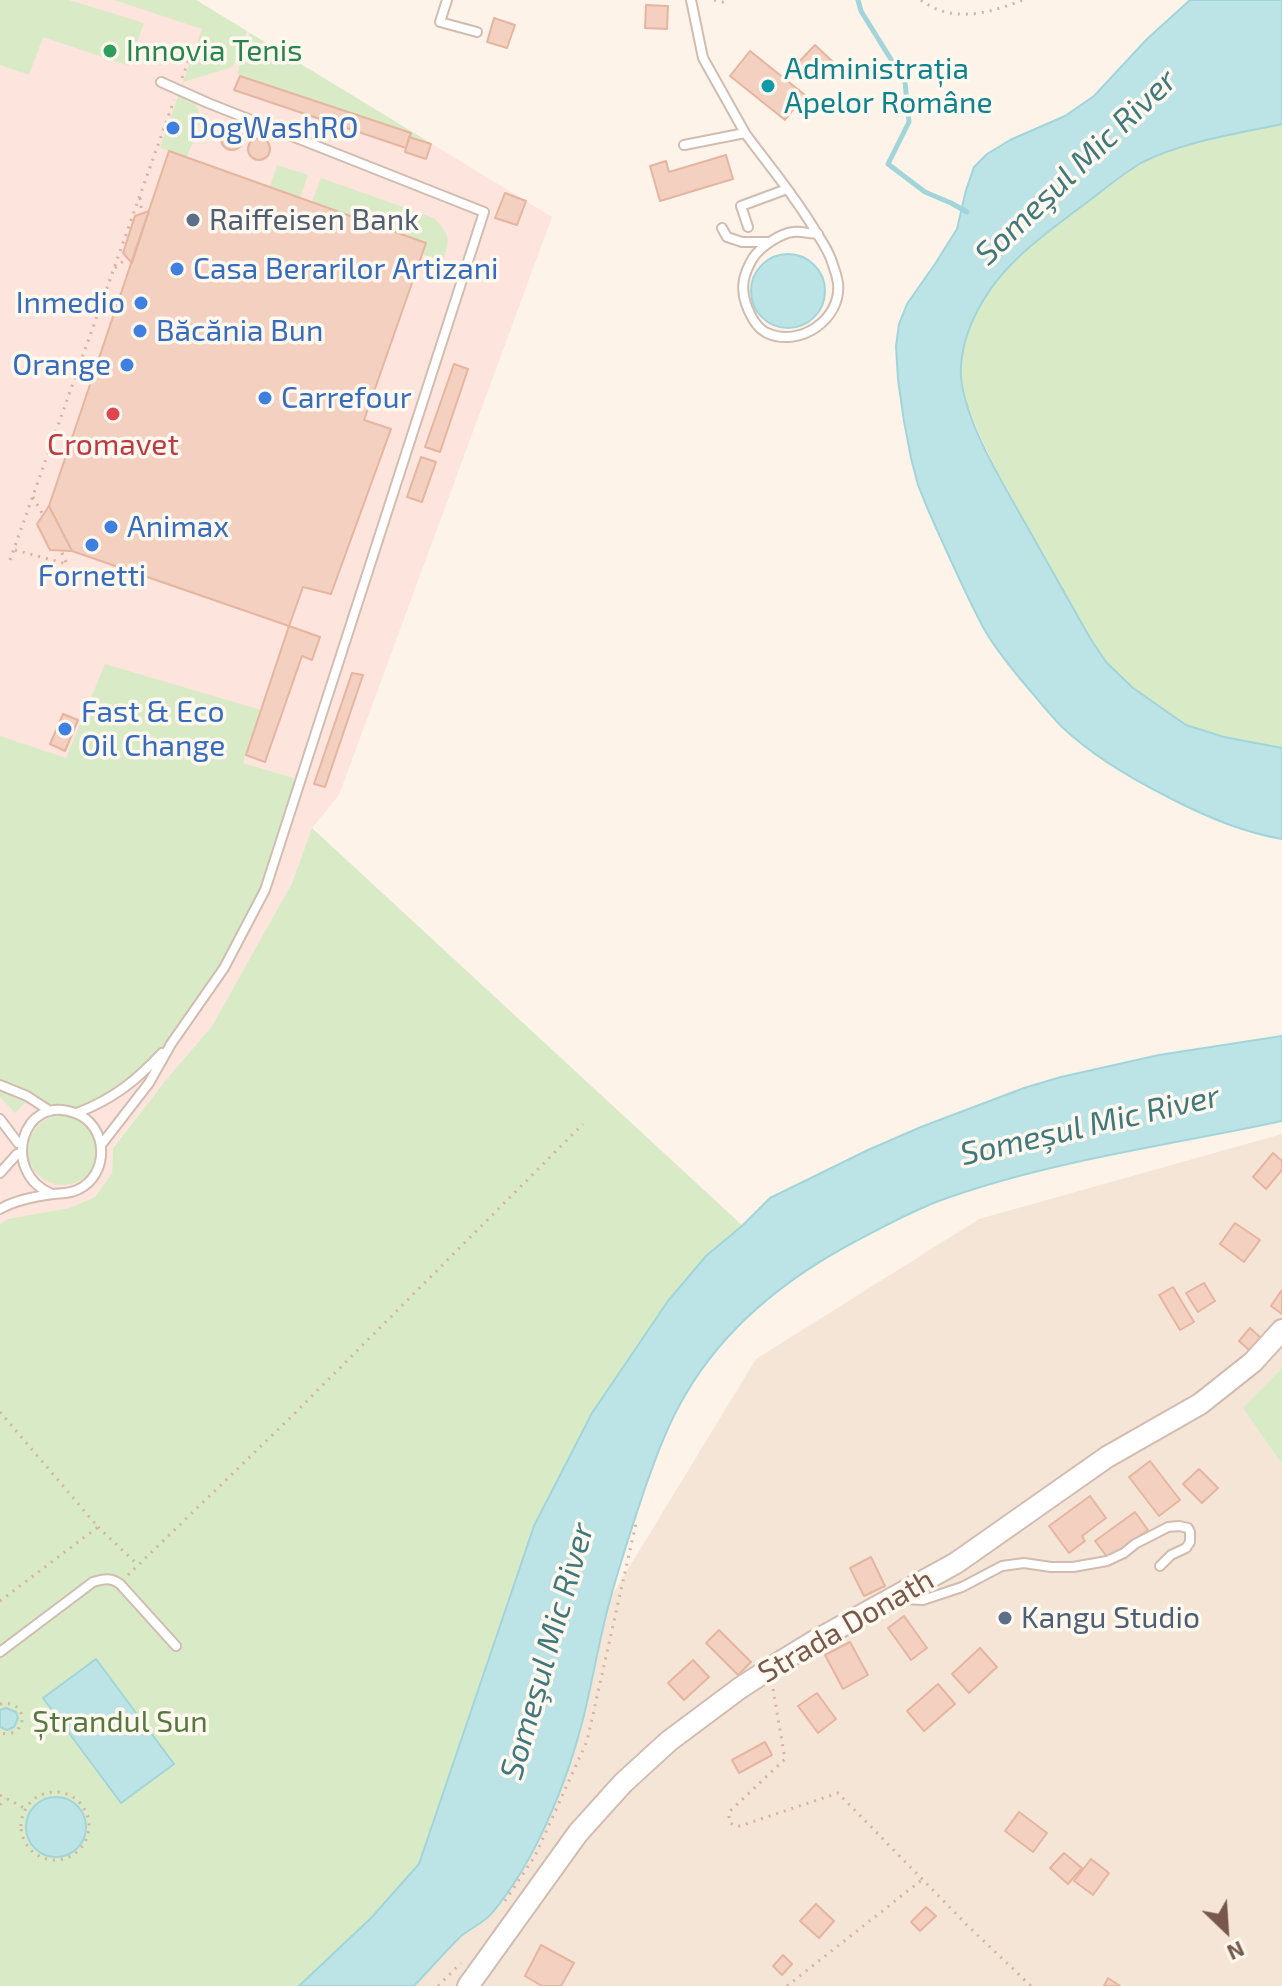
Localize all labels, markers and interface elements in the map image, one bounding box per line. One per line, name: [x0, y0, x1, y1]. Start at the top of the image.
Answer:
place label: Innovia Tenis: [126, 33, 302, 69]
marker: Innovia Tenis: [101, 42, 119, 60]
place label: Administrația Apelor Române: [784, 51, 993, 122]
water label: Someşul Mic River: [967, 61, 1185, 273]
marker: Administrația Apelor Române: [759, 77, 777, 95]
place label: DogWashRO: [189, 110, 358, 146]
marker: DogWashRO: [164, 119, 182, 137]
place label: Raiffeisen Bank: [209, 202, 419, 238]
marker: Raiffeisen Bank: [184, 211, 202, 229]
place label: Casa Berarilor Artizani: [193, 251, 499, 287]
marker: Casa Berarilor Artizani: [168, 260, 186, 278]
place label: Inmedio: [16, 285, 125, 321]
marker: Inmedio: [132, 294, 150, 312]
place label: Băcănia Bun: [156, 313, 323, 349]
marker: Băcănia Bun: [131, 322, 149, 340]
place label: Orange: [12, 347, 111, 383]
marker: Orange: [118, 356, 136, 374]
place label: Carrefour: [281, 380, 412, 416]
marker: Carrefour: [256, 389, 274, 407]
marker: Cromavet: [104, 405, 122, 423]
place label: Cromavet: [47, 427, 179, 463]
place label: Animax: [127, 509, 229, 545]
marker: Animax: [102, 518, 120, 536]
marker: Fornetti: [83, 536, 101, 554]
place label: Fornetti: [38, 558, 146, 594]
place label: Fast & Eco Oil Change: [81, 694, 225, 764]
marker: Fast & Eco Oil Change: [56, 720, 74, 738]
water label: Someşul Mic River: [957, 1076, 1223, 1174]
water label: Someşul Mic River: [492, 1518, 602, 1784]
street label: Strada Donath: [752, 1561, 940, 1691]
place label: Kangu Studio: [1021, 1600, 1200, 1636]
marker: Kangu Studio: [996, 1609, 1014, 1627]
park label: Ștrandul Sun: [32, 1704, 208, 1740]
north arrow: [1186, 1890, 1266, 1970]
text: N: [1223, 1937, 1249, 1967]

